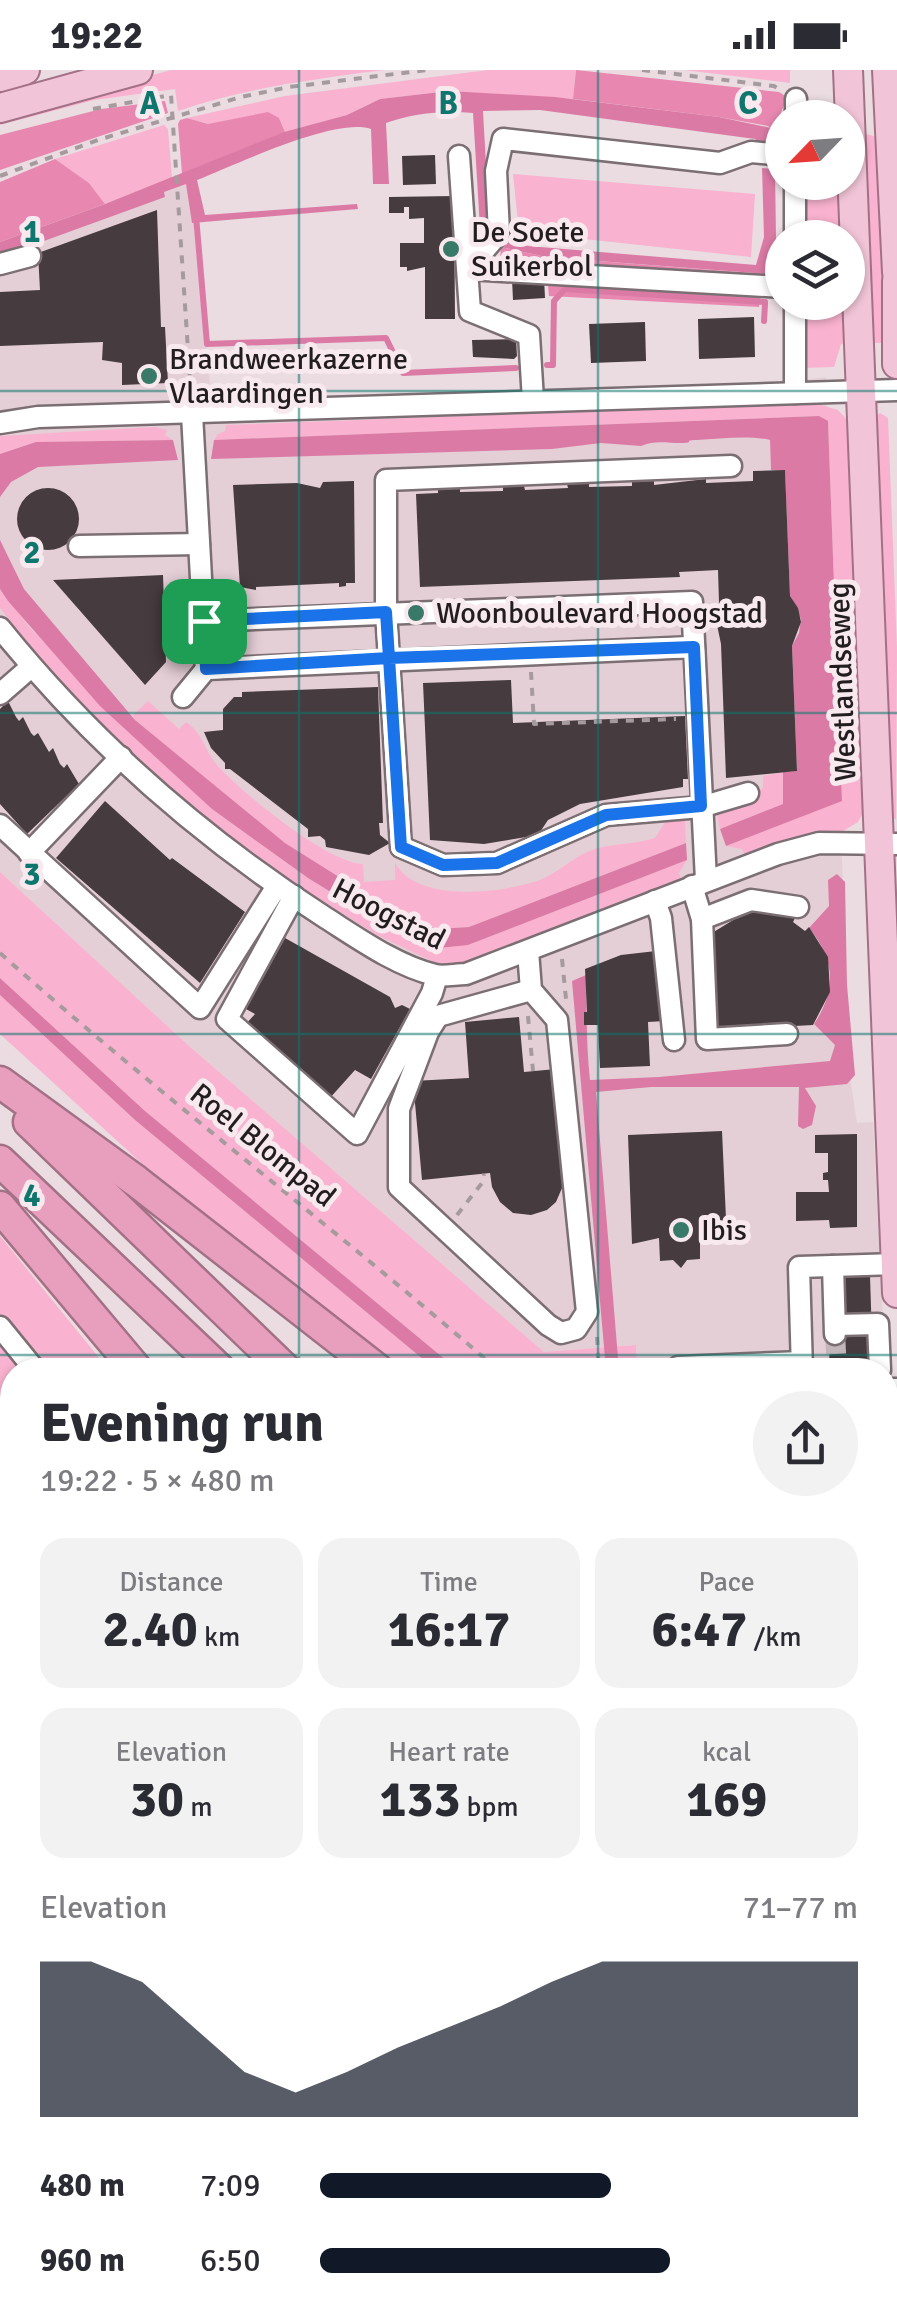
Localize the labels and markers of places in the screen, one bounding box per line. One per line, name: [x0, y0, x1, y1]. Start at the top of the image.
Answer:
place label: De Soete Suikerbol: [471, 214, 593, 285]
marker: De Soete Suikerbol: [440, 238, 462, 260]
place label: Brandweerkazerne Vlaardingen: [169, 341, 408, 412]
marker: Brandweerkazerne Vlaardingen: [138, 365, 160, 387]
pin: [162, 579, 247, 664]
place label: Woonboulevard Hoogstad: [436, 595, 763, 632]
marker: Woonboulevard Hoogstad: [405, 602, 427, 624]
place label: Ibis: [701, 1212, 747, 1249]
marker: Ibis: [670, 1219, 692, 1241]

